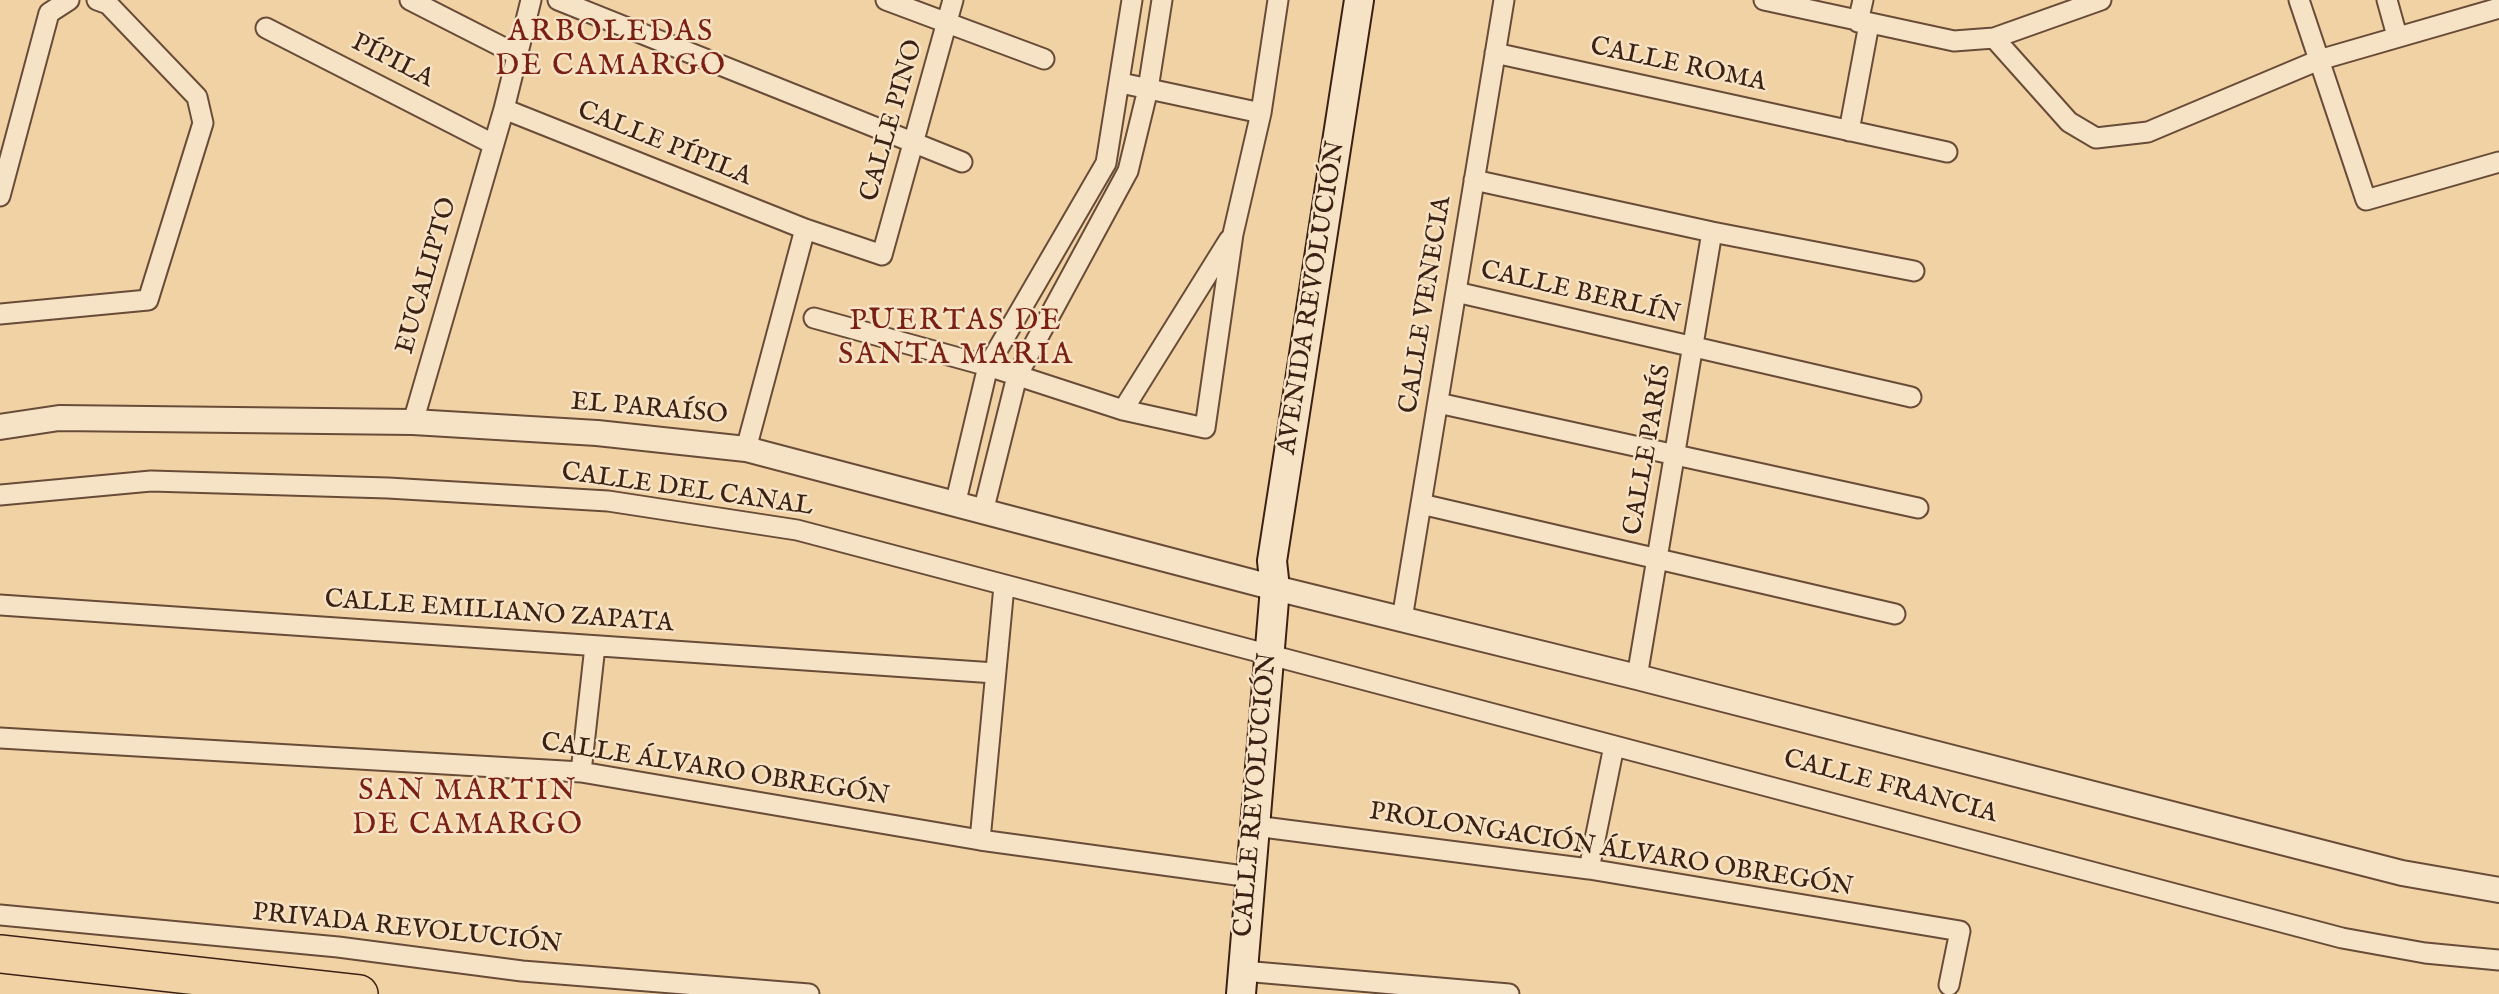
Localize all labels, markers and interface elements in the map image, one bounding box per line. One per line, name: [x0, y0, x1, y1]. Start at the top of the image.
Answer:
district label: ARBOLEDAS DE CAMARGO: [496, 16, 726, 86]
street label: PÍPILA: [345, 28, 439, 96]
street label: CALLE ROMA: [1587, 32, 1769, 100]
street label: CALLE PINO: [855, 37, 931, 205]
street label: CALLE PÍPILA: [572, 96, 756, 194]
street label: AVENIDA REVOLUCIÓN: [1273, 139, 1353, 457]
street label: EUCALIPTO: [391, 194, 465, 358]
street label: CALLE VENECIA: [1394, 194, 1460, 416]
street label: CALLE BERLÍN: [1477, 256, 1683, 332]
district label: PUERTAS DE SANTA MARIA: [839, 305, 1073, 376]
street label: CALLE PARÍS: [1619, 362, 1679, 538]
street label: EL PARAÍSO: [569, 388, 729, 432]
street label: CALLE DEL CANAL: [559, 458, 815, 524]
street label: CALLE EMILIANO ZAPATA: [323, 585, 675, 641]
street label: CALLE REVOLUCIÓN: [1229, 652, 1285, 938]
street label: CALLE ÁLVARO OBREGÓN: [539, 728, 891, 814]
street label: CALLE FRANCIA: [1780, 744, 2000, 832]
district label: SAN MARTIN DE CAMARGO: [353, 775, 583, 846]
street label: PROLONGACIÓN ÁLVARO OBREGÓN: [1367, 797, 1855, 905]
street label: PRIVADA REVOLUCIÓN: [251, 898, 563, 962]

